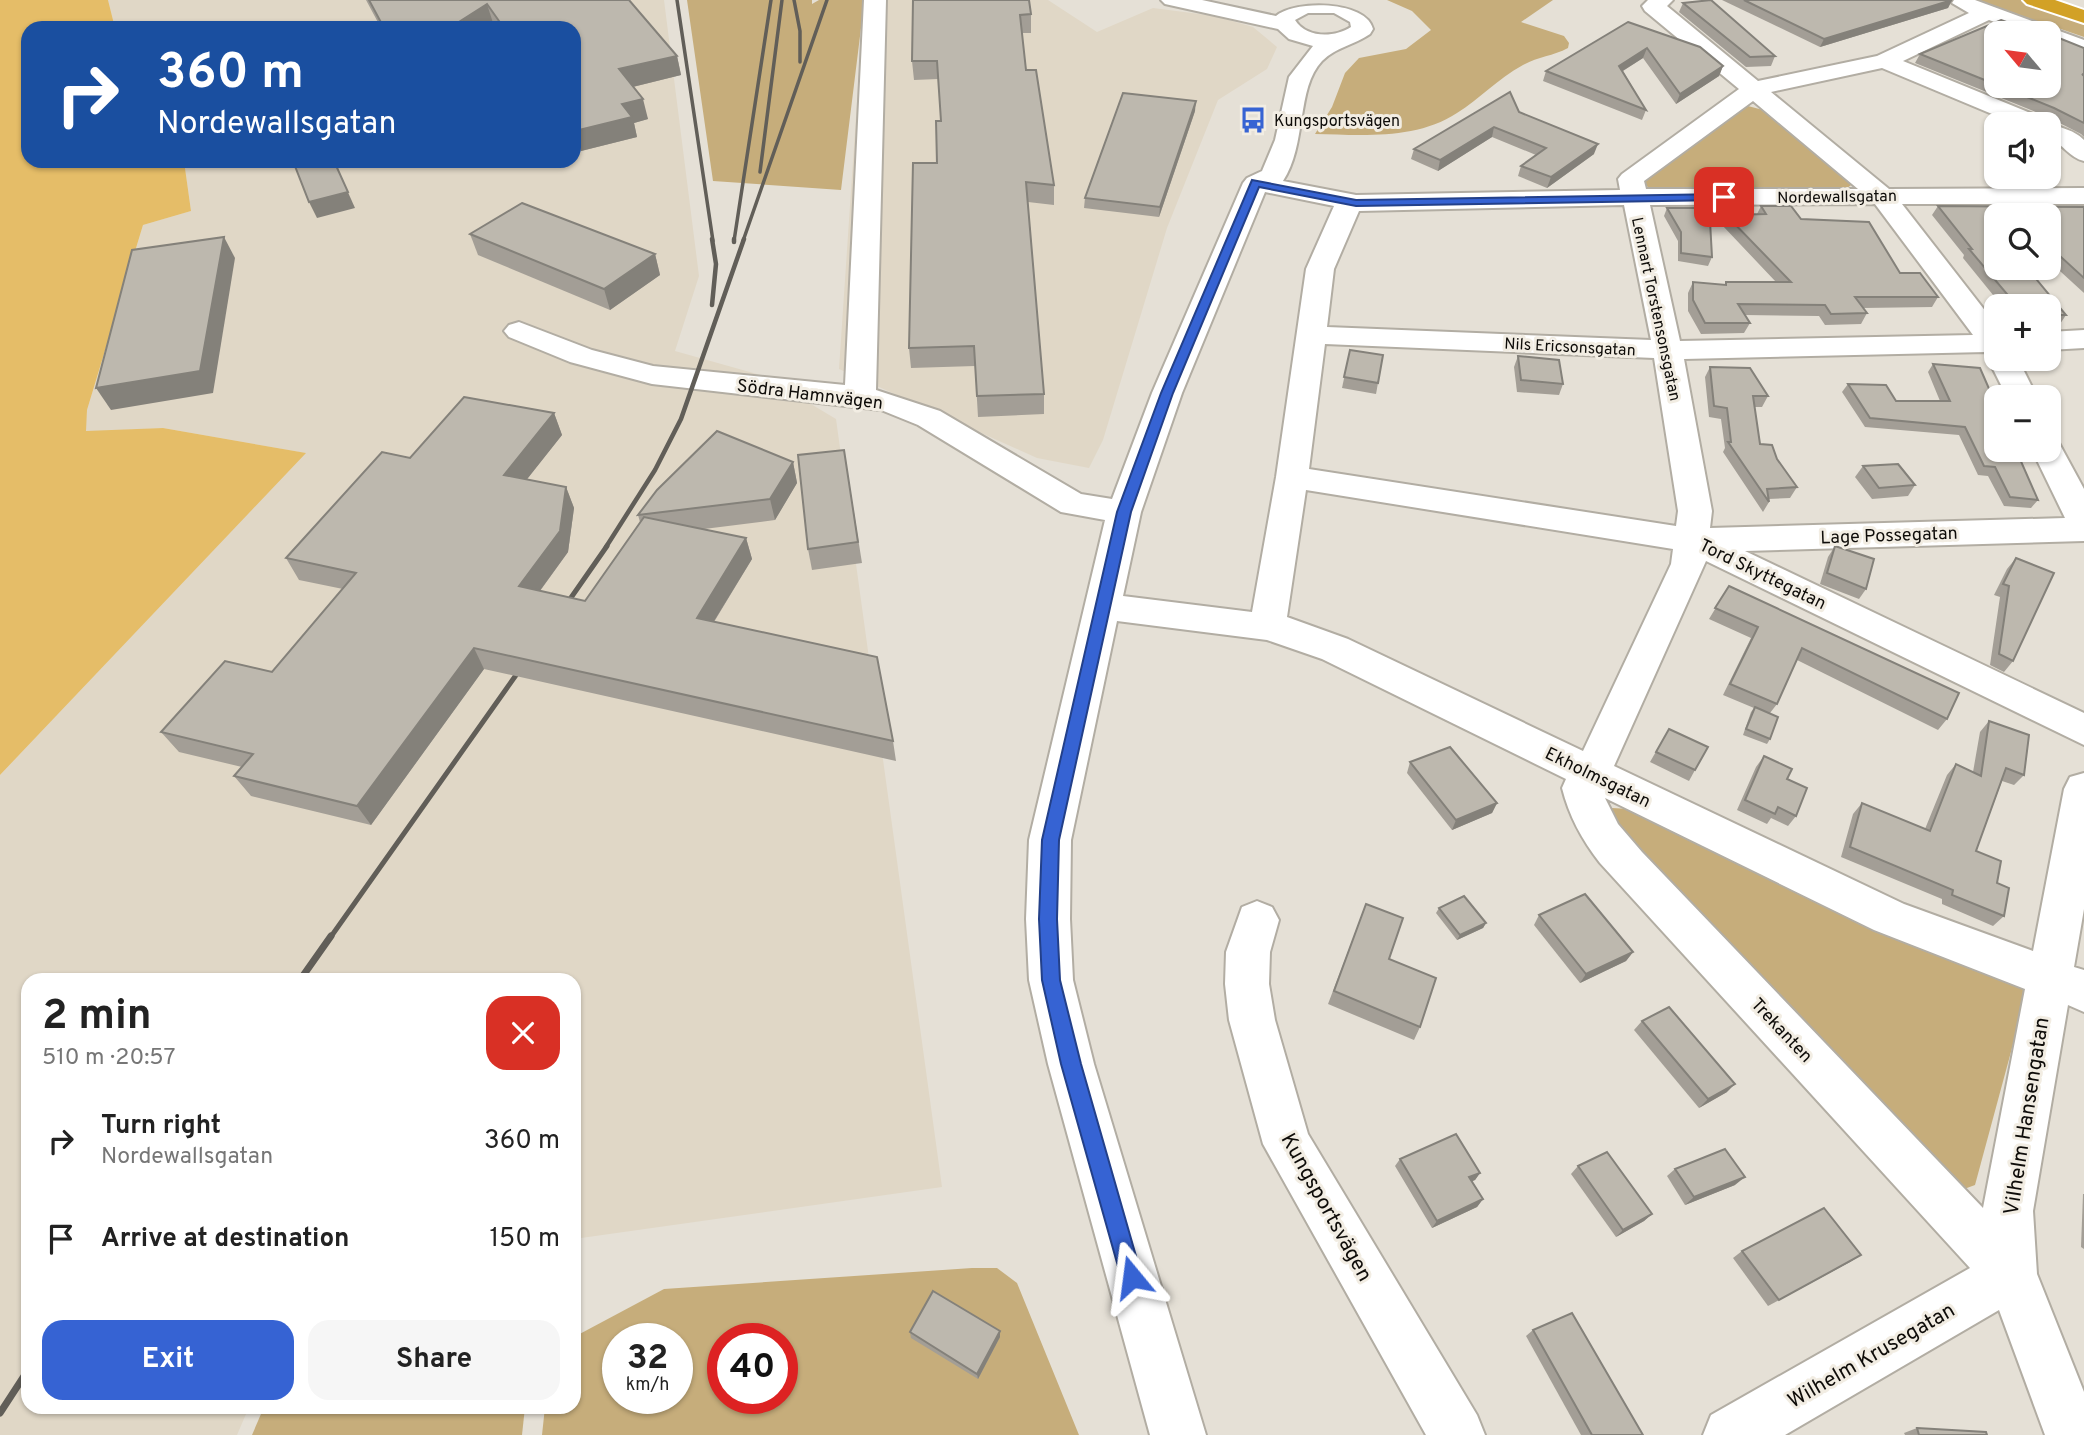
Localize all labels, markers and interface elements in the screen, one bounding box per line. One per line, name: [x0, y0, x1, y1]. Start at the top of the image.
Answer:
north arrow: [1984, 21, 2062, 98]
map controls: [1984, 21, 2061, 462]
text: 360 m: [157, 44, 304, 106]
icon: right: [42, 49, 133, 140]
text: Nordewallsgatan: [157, 105, 396, 145]
bus stop icon: Kungsportsvägen: [1238, 105, 1268, 135]
place label: Kungsportsvägen: [1274, 112, 1400, 132]
button: sound: [1984, 112, 2061, 189]
pin: [1694, 167, 1754, 227]
icon: arrive: [1705, 178, 1743, 216]
street label: Nordewallsgatan: [1777, 187, 1897, 209]
button: search: [1984, 203, 2061, 280]
street label: Lennart Torstensonsgatan: [1626, 216, 1684, 403]
button: +: [1984, 294, 2061, 371]
street label: Nils Ericsonsgatan: [1504, 335, 1636, 361]
street label: Södra Hamnvägen: [735, 375, 884, 416]
button: −: [1984, 385, 2061, 462]
street label: Lage Possegatan: [1820, 523, 1958, 550]
street label: Tord Skyttegatan: [1695, 535, 1830, 616]
street label: Ekholmsgatan: [1541, 743, 1654, 814]
text: 2 min: [42, 991, 152, 1044]
street label: Trekanten: [1745, 994, 1817, 1068]
button: close: [486, 996, 560, 1070]
street label: Vilhelm Hansengatan: [1998, 1015, 2056, 1217]
text: 510 m · 20:57: [42, 1044, 175, 1073]
text: Turn right: [101, 1110, 221, 1143]
icon: right: [42, 1122, 80, 1160]
text: 360 m: [484, 1125, 560, 1158]
street label: Kungsportsvägen: [1274, 1129, 1378, 1287]
text: Nordewallsgatan: [101, 1143, 273, 1172]
icon: arrive: [42, 1220, 80, 1258]
text: Arrive at destination: [101, 1223, 349, 1256]
text: 150 m: [489, 1223, 560, 1256]
position arrow: [1095, 1240, 1169, 1314]
street label: Wilhelm Krusegatan: [1783, 1297, 1960, 1415]
button: Exit: [42, 1320, 294, 1400]
button: Share: [308, 1320, 560, 1400]
speed limit sign: 40: [707, 1323, 798, 1414]
text: 32: [627, 1337, 668, 1381]
text: km/h: [626, 1374, 669, 1397]

